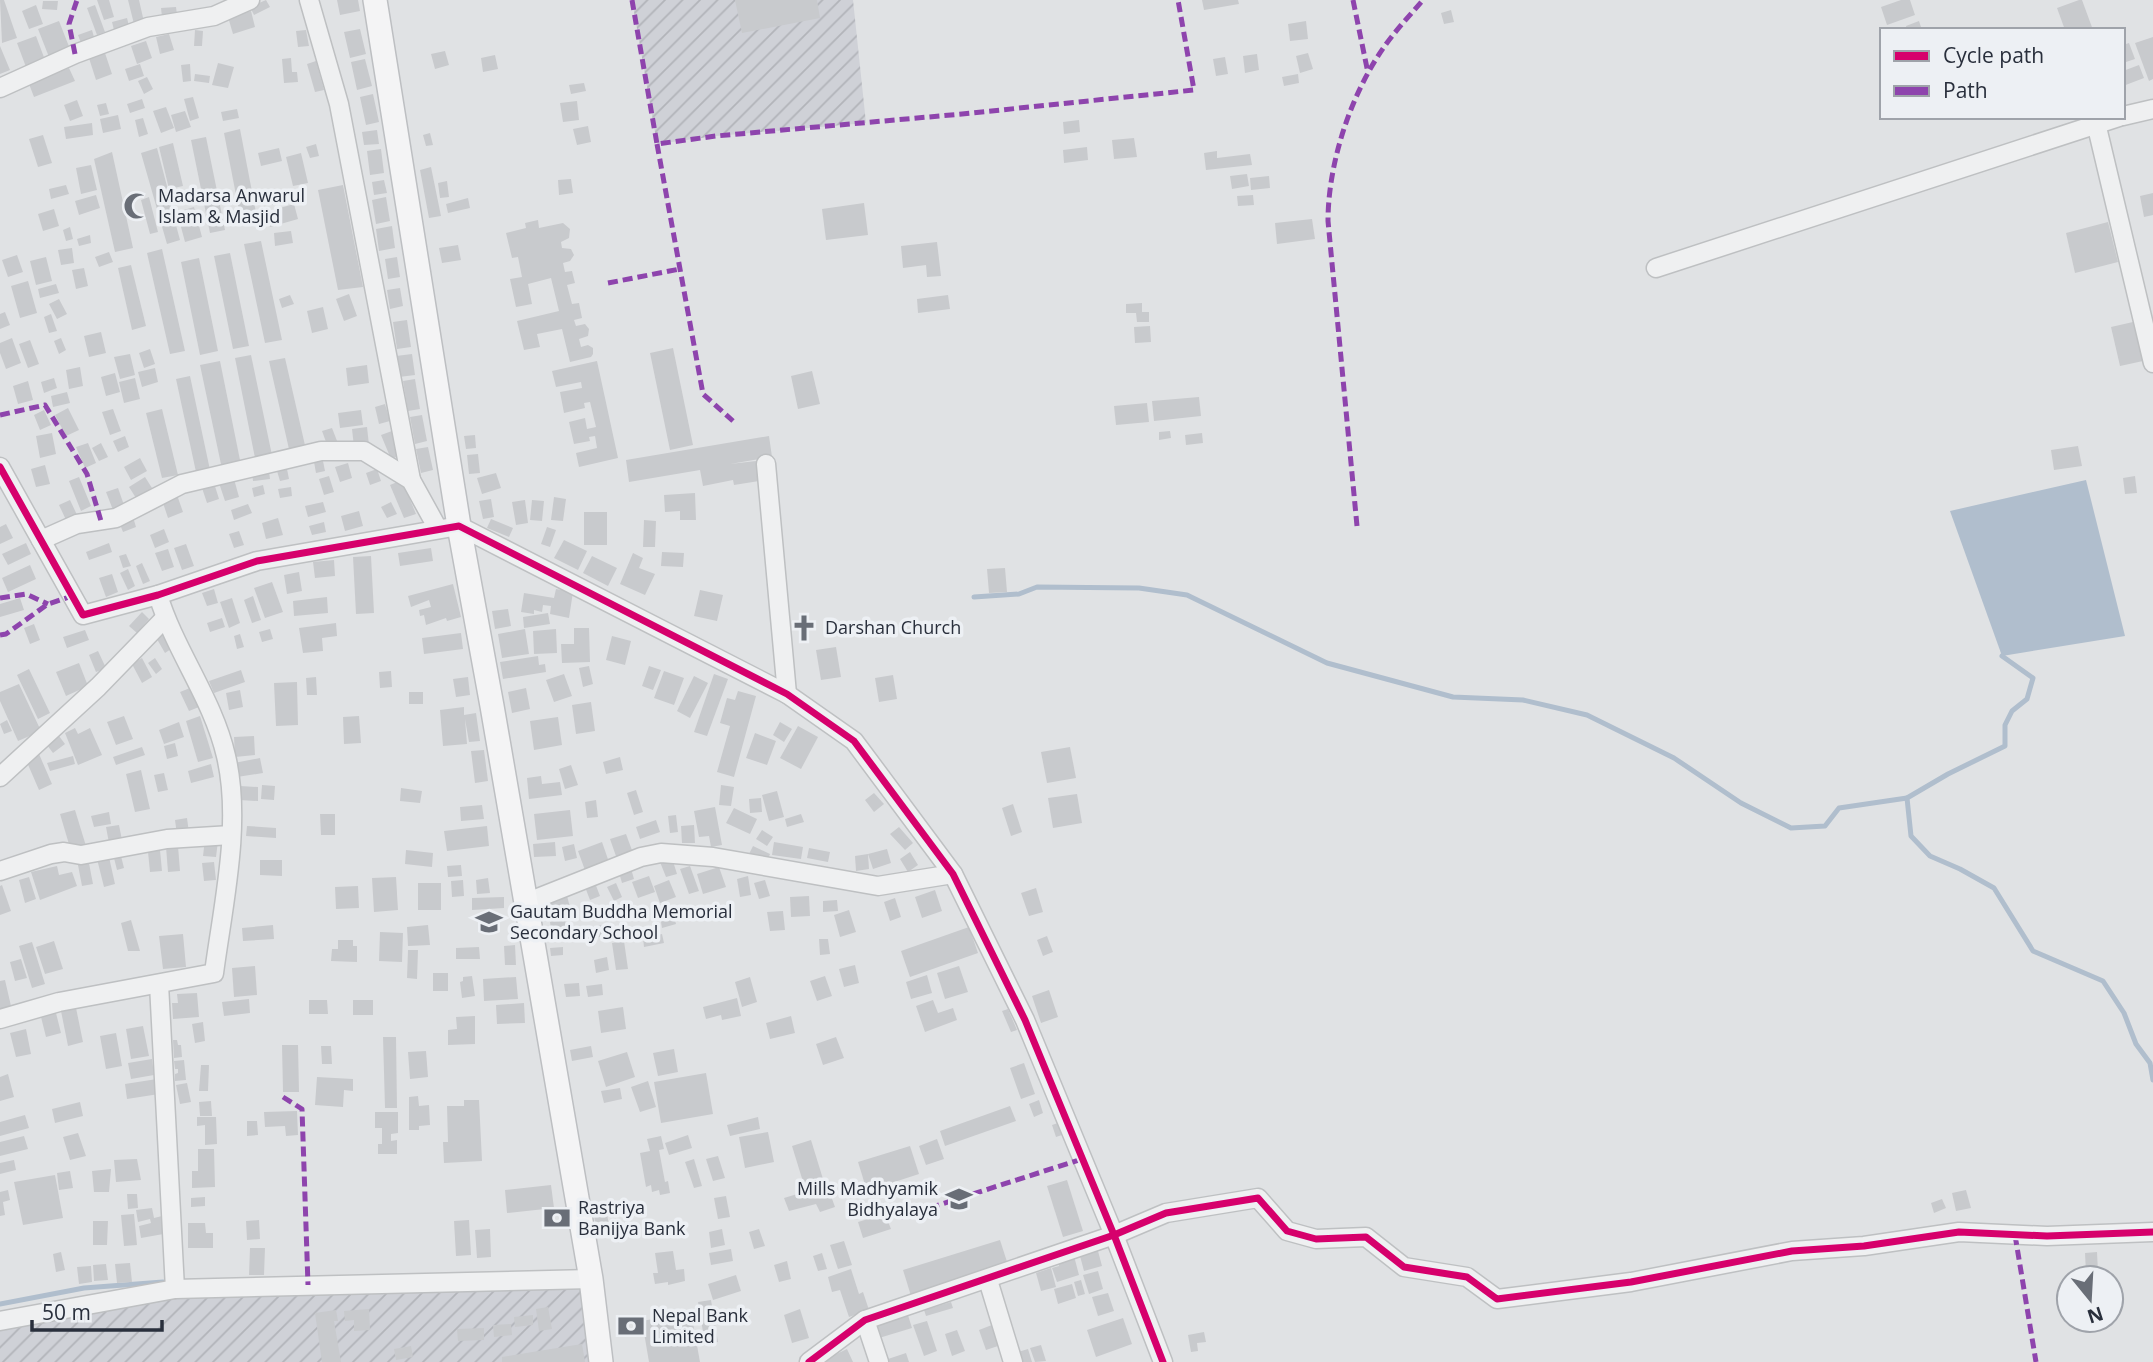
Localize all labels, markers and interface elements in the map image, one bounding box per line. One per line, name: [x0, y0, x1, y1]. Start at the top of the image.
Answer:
legend: [1880, 28, 2125, 119]
text: Cycle path: [1943, 41, 2044, 69]
text: Path: [1943, 76, 1988, 104]
place label: Madarsa Anwarul Islam & Masjid: [158, 183, 305, 228]
mosque icon: Madarsa Anwarul Islam & Masjid: [122, 191, 152, 221]
church icon: Darshan Church: [789, 613, 819, 643]
place label: Darshan Church: [825, 615, 961, 639]
place label: Gautam Buddha Memorial Secondary School: [510, 899, 733, 944]
school or university icon: Gautam Buddha Memorial Secondary School: [474, 907, 504, 937]
place label: Mills Madhyamik Bidhyalaya: [797, 1176, 939, 1221]
school or university icon: Mills Madhyamik Bidhyalaya: [944, 1184, 974, 1214]
place label: Rastriya Banijya Bank: [578, 1195, 686, 1240]
bank icon: Rastriya Banijya Bank: [542, 1203, 572, 1233]
north arrow: [2055, 1264, 2125, 1334]
scale bar: [32, 1288, 161, 1332]
text: 50 m: [42, 1298, 91, 1326]
text: N: [2084, 1300, 2107, 1330]
place label: Nepal Bank Limited: [652, 1303, 749, 1348]
bank icon: Nepal Bank Limited: [616, 1311, 646, 1341]

